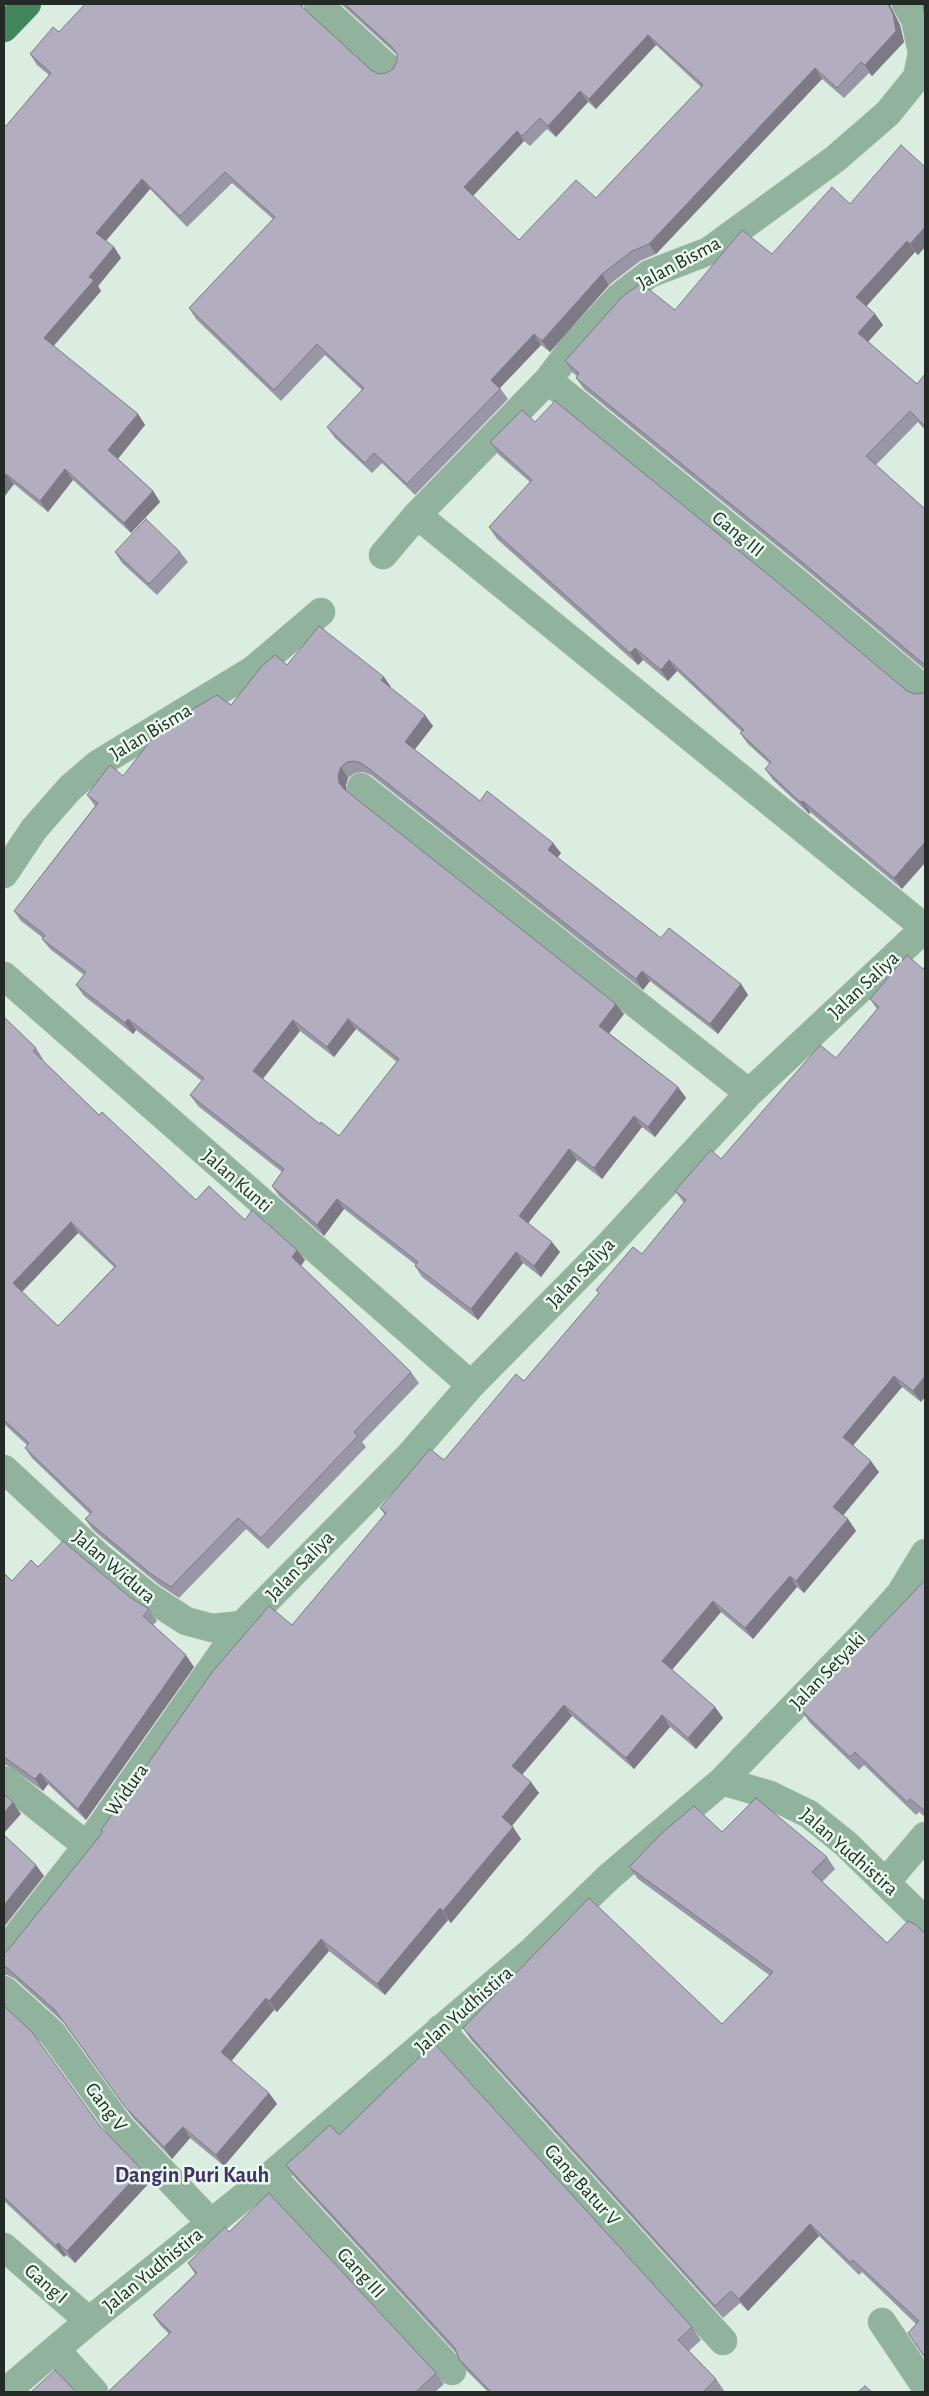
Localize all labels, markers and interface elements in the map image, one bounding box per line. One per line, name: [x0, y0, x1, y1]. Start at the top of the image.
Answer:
street label: Jalan Bisma: [633, 231, 725, 295]
street label: Gang III: [707, 506, 769, 562]
street label: Jalan Bisma: [106, 698, 196, 766]
street label: Jalan Saliya: [824, 946, 904, 1024]
street label: Jalan Kunti: [197, 1144, 277, 1218]
street label: Jalan Saliya: [542, 1233, 620, 1313]
street label: Jalan Widura: [68, 1525, 160, 1609]
street label: Jalan Saliya: [261, 1526, 339, 1606]
street label: Jalan Setyaki: [785, 1627, 871, 1715]
street label: Widura: [100, 1759, 154, 1821]
street label: Jalan Yudhistira: [795, 1803, 903, 1901]
street label: Jalan Yudhistira: [410, 1961, 518, 2059]
street label: Gang V: [80, 2078, 132, 2136]
street label: Gang Batur V: [539, 2139, 625, 2231]
district label: Dangin Puri Kauh: [115, 2162, 269, 2188]
street label: Jalan Yudhistira: [98, 2222, 208, 2318]
street label: Gang III: [332, 2243, 390, 2303]
street label: Gang I: [19, 2259, 73, 2309]

